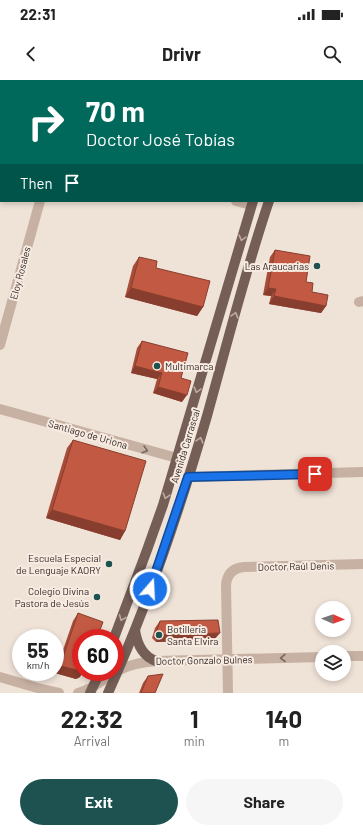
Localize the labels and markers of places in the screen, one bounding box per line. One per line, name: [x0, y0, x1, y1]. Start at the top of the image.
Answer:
place label: Las Araucarias: [245, 260, 309, 272]
marker: Las Araucarias: [312, 261, 322, 271]
place label: Multimarca: [165, 360, 213, 372]
marker: Multimarca: [152, 361, 162, 371]
pin: [298, 457, 332, 491]
place label: Escuela Especial de Lenguaje KAORY: [16, 552, 101, 576]
marker: Escuela Especial de Lenguaje KAORY: [104, 559, 114, 569]
place label: Colegio Divina Pastora de Jesús: [15, 585, 89, 609]
marker: Colegio Divina Pastora de Jesús: [92, 592, 102, 602]
place label: Botilleria Santa Elvira: [167, 623, 218, 647]
marker: Botilleria Santa Elvira: [154, 630, 164, 640]

